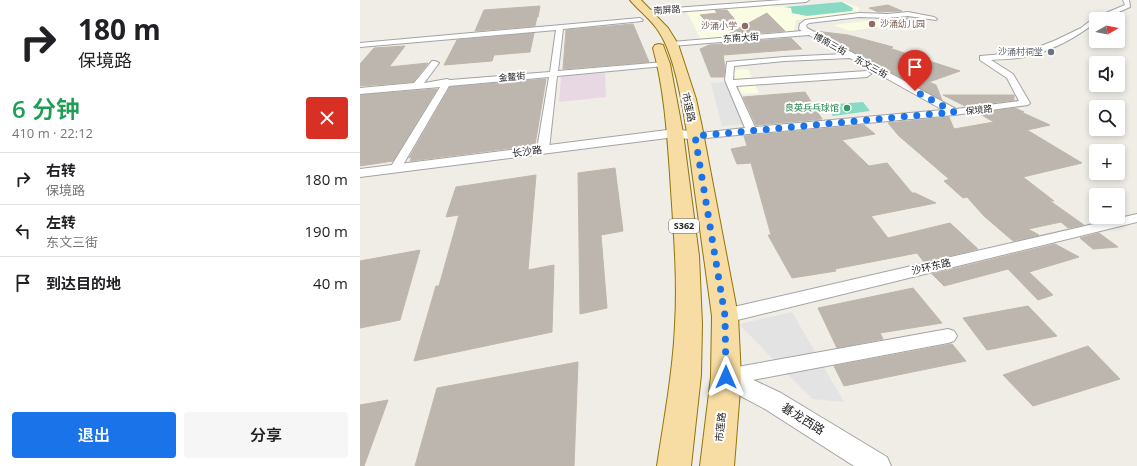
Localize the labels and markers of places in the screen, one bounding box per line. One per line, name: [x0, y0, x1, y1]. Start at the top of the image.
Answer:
place label: 沙涌幼儿园: [880, 17, 925, 30]
place label: 沙涌小学: [701, 19, 737, 32]
marker: 沙涌幼儿园: [867, 19, 877, 29]
marker: 沙涌小学: [740, 21, 750, 31]
place label: 沙涌村祠堂: [998, 45, 1043, 58]
marker: 沙涌村祠堂: [1046, 47, 1056, 57]
pin: [898, 50, 932, 91]
place label: 良英兵乓球馆: [785, 101, 839, 114]
marker: 良英兵乓球馆: [842, 103, 852, 113]

